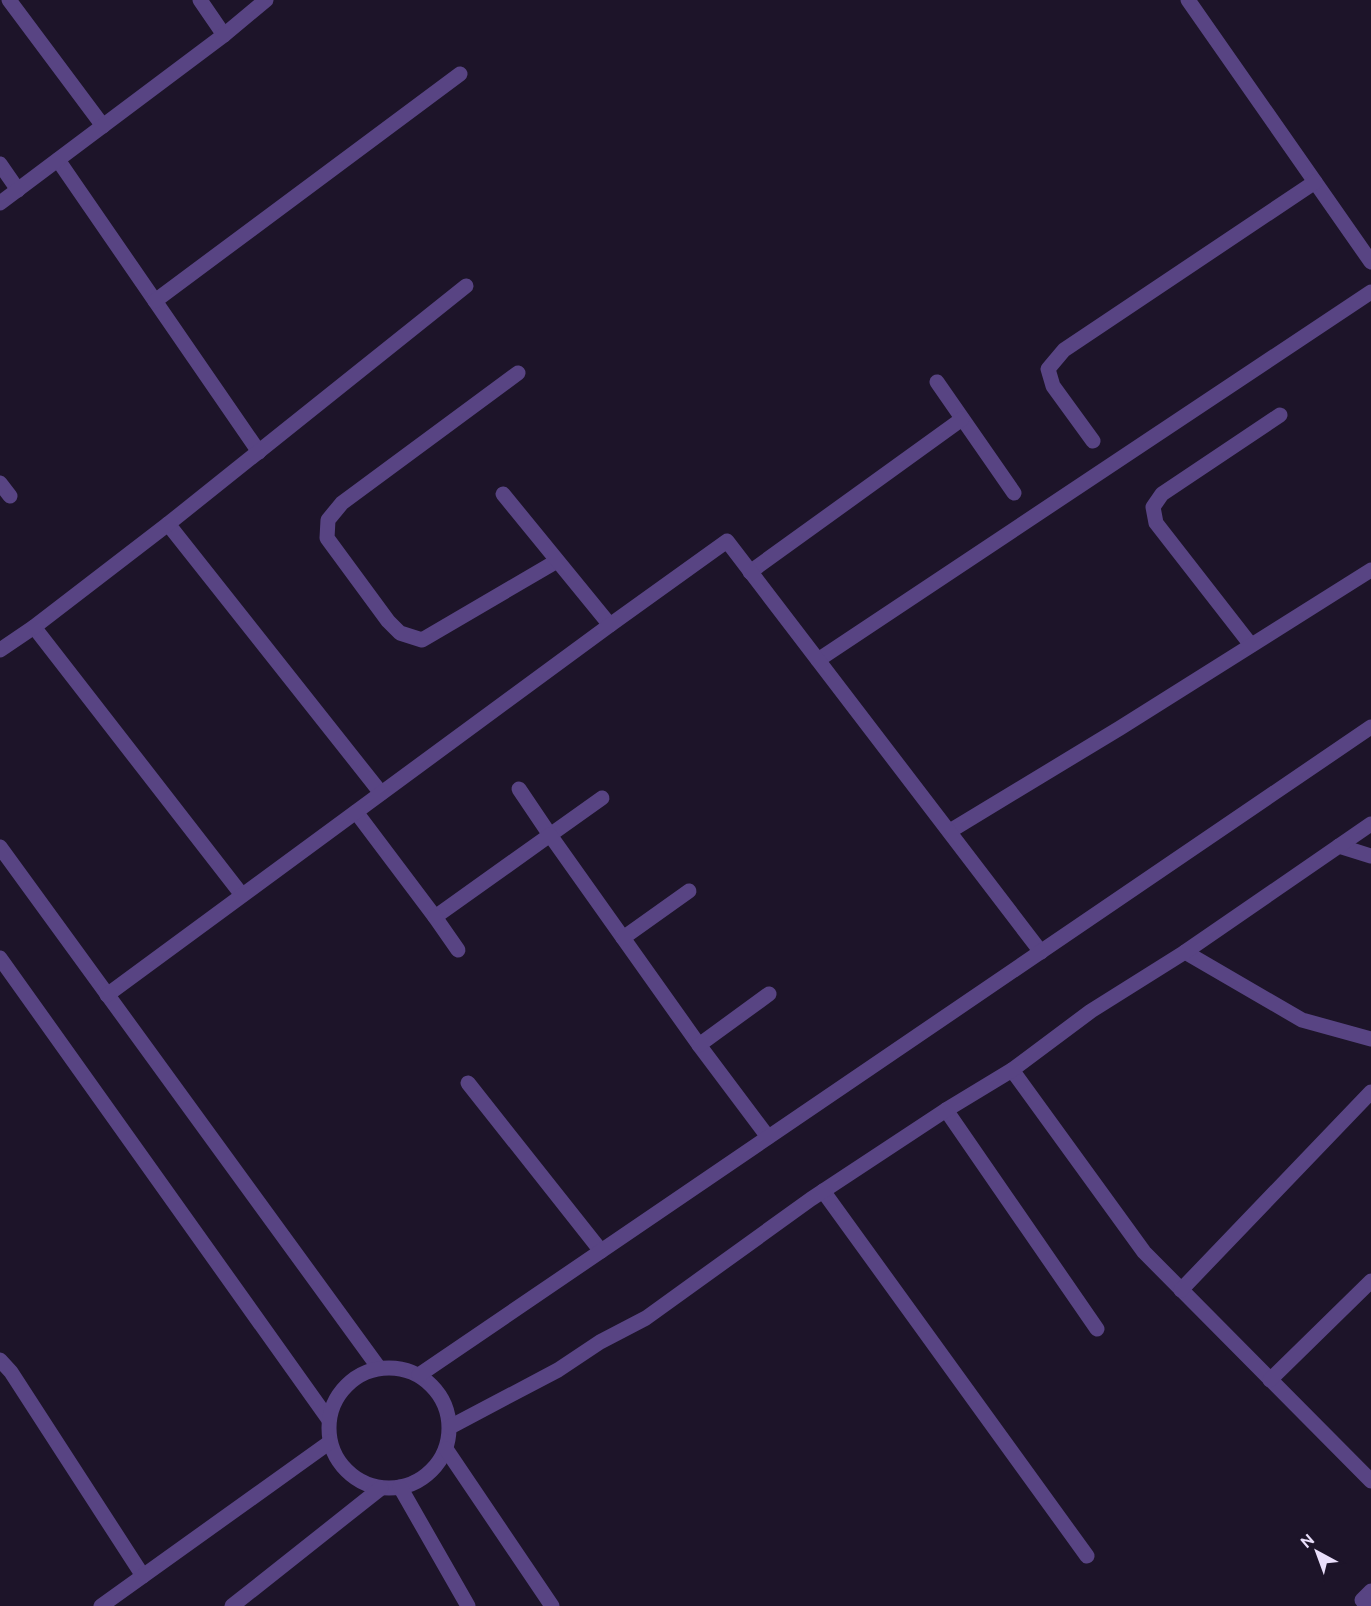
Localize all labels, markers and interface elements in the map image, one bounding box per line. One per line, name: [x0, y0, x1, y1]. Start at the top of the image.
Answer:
north arrow: [1287, 1522, 1347, 1582]
text: N: [1297, 1530, 1318, 1551]

